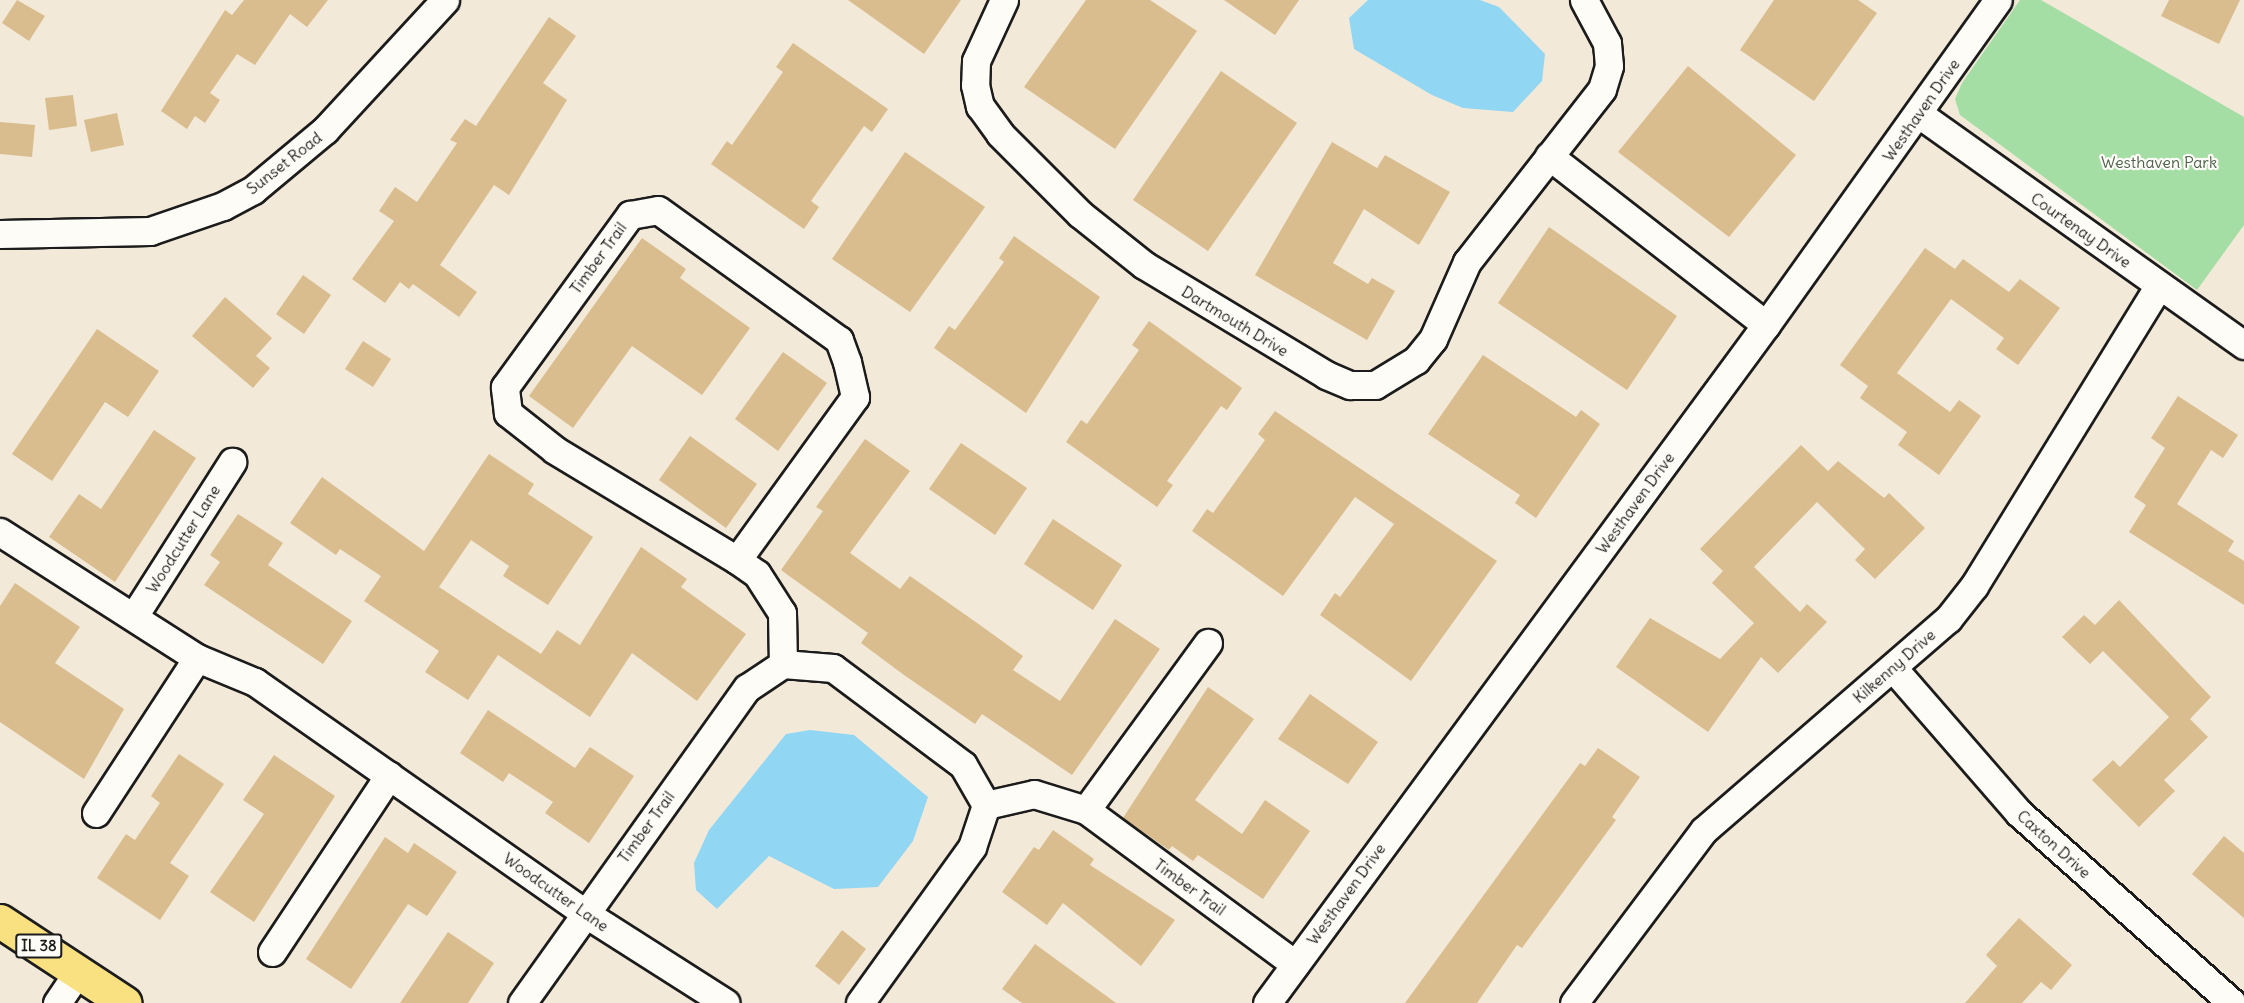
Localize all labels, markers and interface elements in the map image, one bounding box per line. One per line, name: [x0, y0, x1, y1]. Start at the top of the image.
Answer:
street label: Westhaven Drive: [1878, 55, 1964, 165]
street label: Sunset Road: [243, 128, 325, 198]
park label: Westhaven Park: [2101, 152, 2217, 172]
street label: Courtenay Drive: [2027, 188, 2135, 272]
street label: Timber Trail: [566, 218, 630, 298]
street label: Dartmouth Drive: [1178, 282, 1292, 360]
street label: Westhaven Drive: [1592, 448, 1678, 558]
street label: Woodcutter Lane: [142, 481, 224, 597]
street label: Kilkenny Drive: [1849, 625, 1939, 707]
street label: Timber Trail: [614, 787, 678, 867]
street label: Caxton Drive: [2013, 806, 2095, 882]
street label: Westhaven Drive: [1303, 839, 1389, 949]
street label: Woodcutter Lane: [500, 849, 612, 935]
street label: Timber Trail: [1150, 855, 1230, 919]
road number: IL 38: [15, 934, 63, 958]

